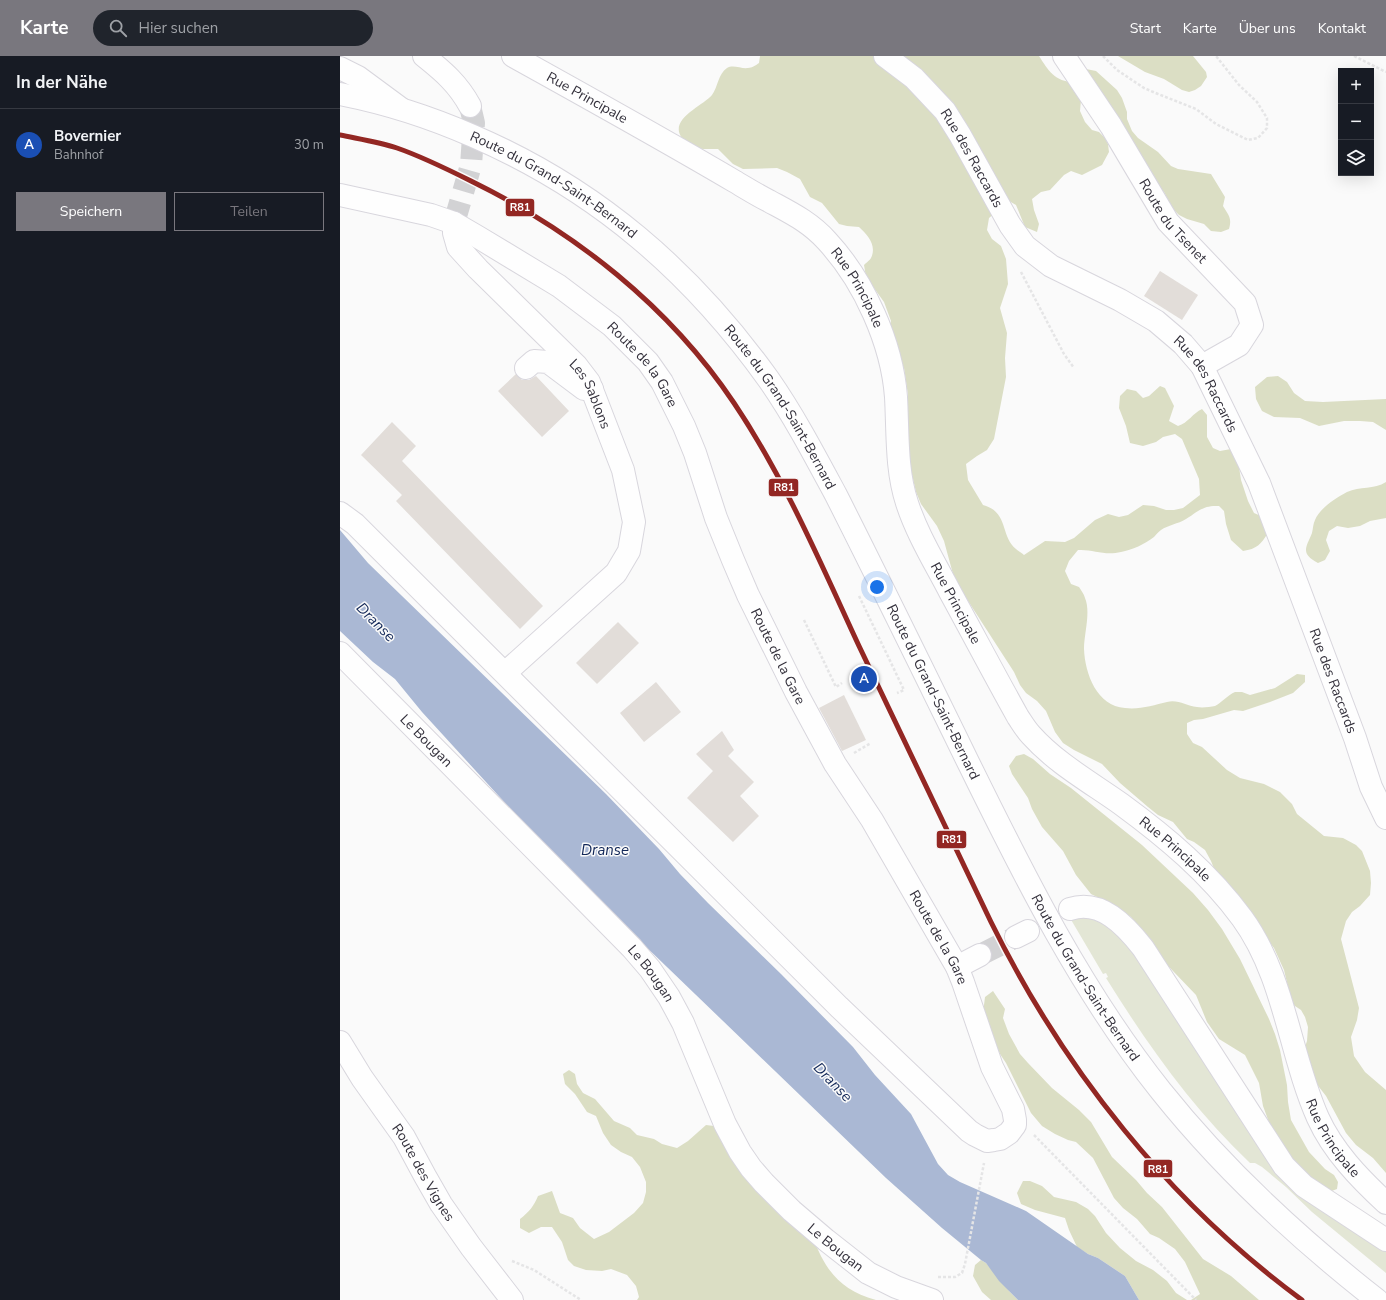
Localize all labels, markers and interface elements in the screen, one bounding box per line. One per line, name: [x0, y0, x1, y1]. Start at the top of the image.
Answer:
search box: [93, 10, 373, 46]
text: Karte: [20, 15, 69, 41]
icon: search: [107, 17, 129, 39]
text: Hier suchen: [139, 18, 218, 38]
text: Start: [1130, 19, 1161, 38]
text: Karte: [1183, 19, 1217, 38]
text: Über uns: [1239, 19, 1296, 38]
text: Kontakt: [1318, 19, 1366, 38]
street label: Rue Principale: [543, 67, 631, 128]
map controls: [1338, 68, 1374, 176]
button: +: [1338, 68, 1374, 104]
text: In der Nähe: [16, 71, 107, 94]
button: −: [1338, 104, 1374, 140]
street label: Rue des Raccards: [936, 105, 1008, 211]
text: Bovernier: [54, 126, 121, 146]
street label: Route du Grand-Saint-Bernard: [467, 126, 641, 242]
text: A: [24, 136, 34, 154]
text: 30 m: [294, 136, 324, 154]
button: layers: [1338, 140, 1374, 176]
text: Bahnhof: [54, 146, 103, 164]
street label: Route du Tsenet: [1135, 175, 1212, 267]
button: Speichern: [16, 192, 166, 231]
button: Teilen: [174, 192, 324, 231]
line badge: R81: [505, 198, 535, 217]
text: R81: [510, 200, 530, 215]
street label: Rue Principale: [827, 243, 888, 330]
street label: Route de la Gare: [603, 317, 683, 410]
street label: Route du Grand-Saint-Bernard: [720, 320, 841, 493]
street label: Rue des Raccards: [1170, 331, 1243, 436]
street label: Les Sablons: [565, 354, 616, 432]
line badge: R81: [768, 478, 799, 497]
text: R81: [774, 480, 794, 495]
street label: Rue Principale: [926, 559, 986, 647]
your location: [867, 577, 887, 597]
water label: Dranse: [352, 598, 400, 646]
street label: Route du Grand-Saint-Bernard: [882, 601, 985, 783]
street label: Route de la Gare: [746, 605, 810, 708]
street label: Rue des Raccards: [1305, 625, 1362, 736]
pin: A: [851, 664, 877, 694]
street label: Le Bougan: [396, 710, 457, 771]
street label: Rue Principale: [1135, 812, 1216, 885]
line badge: R81: [936, 830, 967, 849]
text: R81: [942, 832, 962, 847]
water label: Dranse: [581, 840, 629, 860]
street label: Route de la Gare: [905, 887, 972, 987]
street label: Route du Grand-Saint-Bernard: [1027, 891, 1144, 1065]
street label: Le Bougan: [624, 940, 679, 1005]
water label: Dranse: [809, 1058, 857, 1106]
street label: Rue Principale: [1301, 1096, 1365, 1181]
street label: Route des Vignes: [388, 1120, 460, 1225]
line badge: R81: [1143, 1159, 1173, 1178]
text: R81: [1148, 1162, 1168, 1177]
street label: Le Bougan: [804, 1219, 868, 1276]

